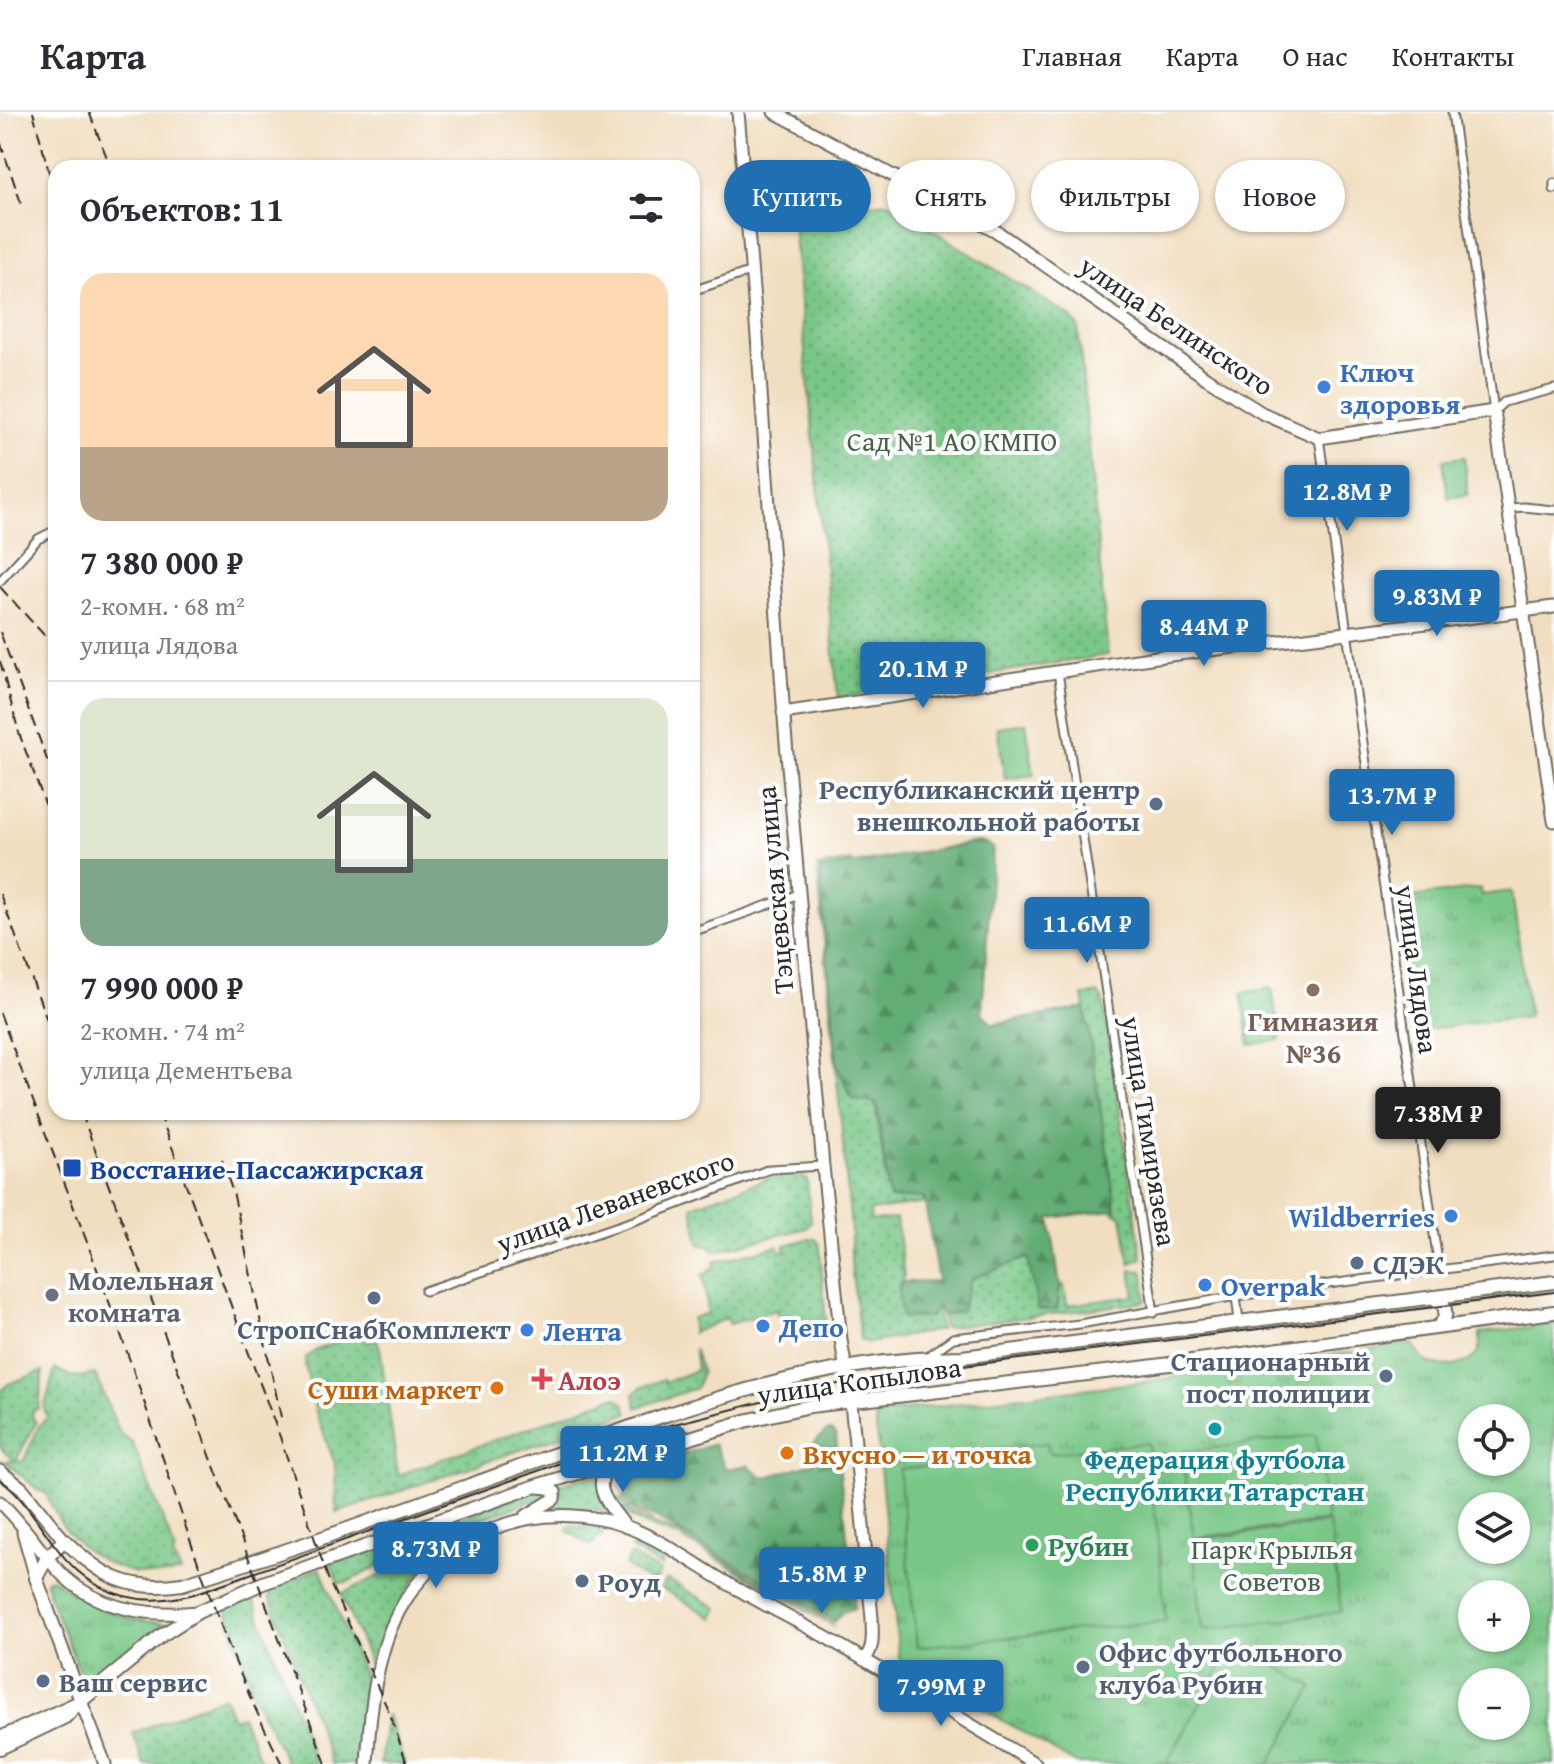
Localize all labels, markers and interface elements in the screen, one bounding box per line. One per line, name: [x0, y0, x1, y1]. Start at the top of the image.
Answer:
text: Карта: [40, 27, 146, 83]
text: Главная: [1022, 35, 1122, 76]
text: Карта: [1166, 35, 1238, 76]
text: О нас: [1282, 35, 1348, 76]
text: Контакты: [1392, 35, 1514, 76]
chip: Купить: [724, 160, 871, 232]
chip: Снять: [887, 160, 1015, 232]
chip: Фильтры: [1031, 160, 1199, 232]
chip: Новое: [1215, 160, 1345, 232]
text: Объектов: 11: [80, 184, 284, 233]
icon: filters: [624, 186, 668, 230]
street label: улица Белинского: [1071, 244, 1282, 405]
icon: home: [302, 325, 446, 469]
place label: Ключ здоровья: [1340, 351, 1460, 424]
marker: Ключ здоровья: [1315, 378, 1333, 396]
park label: Сад №1 АО КМПО: [847, 420, 1057, 461]
pin: 12.8M ₽: [1273, 465, 1421, 533]
text: 12.8M ₽: [1302, 471, 1392, 510]
text: 7 380 000 ₽: [80, 537, 243, 586]
pin: 9.83M ₽: [1363, 570, 1511, 638]
text: 9.83M ₽: [1392, 576, 1482, 615]
text: 2-комн. · 68 m²: [80, 586, 245, 625]
pin: 8.44M ₽: [1130, 600, 1278, 668]
text: 8.44M ₽: [1159, 606, 1249, 645]
text: улица Лядова: [80, 625, 238, 664]
pin: 20.1M ₽: [849, 642, 997, 710]
text: 20.1M ₽: [878, 648, 968, 687]
icon: home: [302, 750, 446, 894]
place label: Республиканский центр внешкольной работы: [819, 768, 1140, 841]
pin: 13.7M ₽: [1318, 769, 1466, 837]
text: 13.7M ₽: [1347, 775, 1437, 814]
street label: Тэцевская улица: [744, 784, 803, 995]
marker: Республиканский центр внешкольной работы: [1147, 795, 1165, 813]
street label: улица Лядова: [1386, 881, 1450, 1057]
pin: 11.6M ₽: [1013, 897, 1161, 965]
text: 11.6M ₽: [1042, 903, 1132, 942]
text: 7 990 000 ₽: [80, 962, 243, 1011]
marker: Гимназия №36: [1304, 981, 1322, 999]
place label: Гимназия №36: [1248, 1000, 1378, 1073]
text: 2-комн. · 74 m²: [80, 1011, 245, 1050]
street label: улица Тимирязева: [1111, 1012, 1189, 1250]
text: улица Дементьева: [80, 1050, 293, 1089]
pin: 7.38M ₽: [1364, 1087, 1512, 1155]
text: 7.38M ₽: [1393, 1093, 1483, 1132]
street label: улица Леваневского: [489, 1139, 740, 1263]
place label: Восстание-Пассажирская: [90, 1148, 423, 1189]
marker: Восстание-Пассажирская: [61, 1157, 83, 1179]
place label: Wildberries: [1289, 1196, 1435, 1237]
marker: Wildberries: [1442, 1207, 1460, 1225]
place label: СДЭК: [1373, 1243, 1444, 1284]
marker: СДЭК: [1348, 1254, 1366, 1272]
place label: Молельная комната: [68, 1259, 214, 1332]
place label: Overpak: [1221, 1265, 1326, 1306]
marker: Overpak: [1196, 1276, 1214, 1294]
marker: Молельная комната: [43, 1286, 61, 1304]
marker: СтропСнабКомплект: [365, 1289, 383, 1307]
place label: Депо: [778, 1306, 844, 1347]
place label: СтропСнабКомплект: [237, 1308, 511, 1349]
place label: Лента: [543, 1310, 623, 1351]
marker: Депо: [754, 1317, 772, 1335]
marker: Лента: [518, 1321, 536, 1339]
place label: Стационарный пост полиции: [1171, 1340, 1370, 1413]
street label: улица Копылова: [753, 1345, 964, 1415]
place label: Алоэ: [558, 1359, 621, 1400]
marker: Стационарный пост полиции: [1377, 1367, 1395, 1385]
place label: Суши маркет: [308, 1368, 481, 1409]
marker: Алоэ: [533, 1370, 551, 1388]
marker: Суши маркет: [488, 1379, 506, 1397]
map controls: [1458, 1404, 1530, 1740]
button: locate: [1458, 1404, 1530, 1476]
marker: Федерация футбола Республики Татарстан: [1206, 1420, 1224, 1438]
pin: 11.2M ₽: [549, 1426, 697, 1494]
text: 11.2M ₽: [578, 1432, 668, 1471]
place label: Вкусно — и точка: [803, 1433, 1033, 1474]
place label: Федерация футбола Республики Татарстан: [1066, 1438, 1364, 1511]
marker: Вкусно — и точка: [778, 1444, 796, 1462]
button: layers: [1458, 1492, 1530, 1564]
pin: 8.73M ₽: [362, 1522, 510, 1590]
place label: Рубин: [1048, 1525, 1129, 1566]
text: 8.73M ₽: [391, 1528, 481, 1567]
park label: Парк Крылья Советов: [1191, 1528, 1353, 1601]
marker: Рубин: [1023, 1536, 1041, 1554]
pin: 15.8M ₽: [748, 1547, 896, 1615]
text: 15.8M ₽: [777, 1553, 867, 1592]
place label: Роуд: [598, 1561, 661, 1602]
marker: Роуд: [573, 1572, 591, 1590]
button: +: [1458, 1580, 1530, 1652]
place label: Офис футбольного клуба Рубин: [1099, 1631, 1343, 1704]
marker: Офис футбольного клуба Рубин: [1074, 1658, 1092, 1676]
pin: 7.99M ₽: [867, 1660, 1015, 1728]
place label: Ваш сервис: [59, 1661, 208, 1702]
text: 7.99M ₽: [896, 1666, 986, 1705]
button: −: [1458, 1668, 1530, 1740]
marker: Ваш сервис: [34, 1672, 52, 1690]

